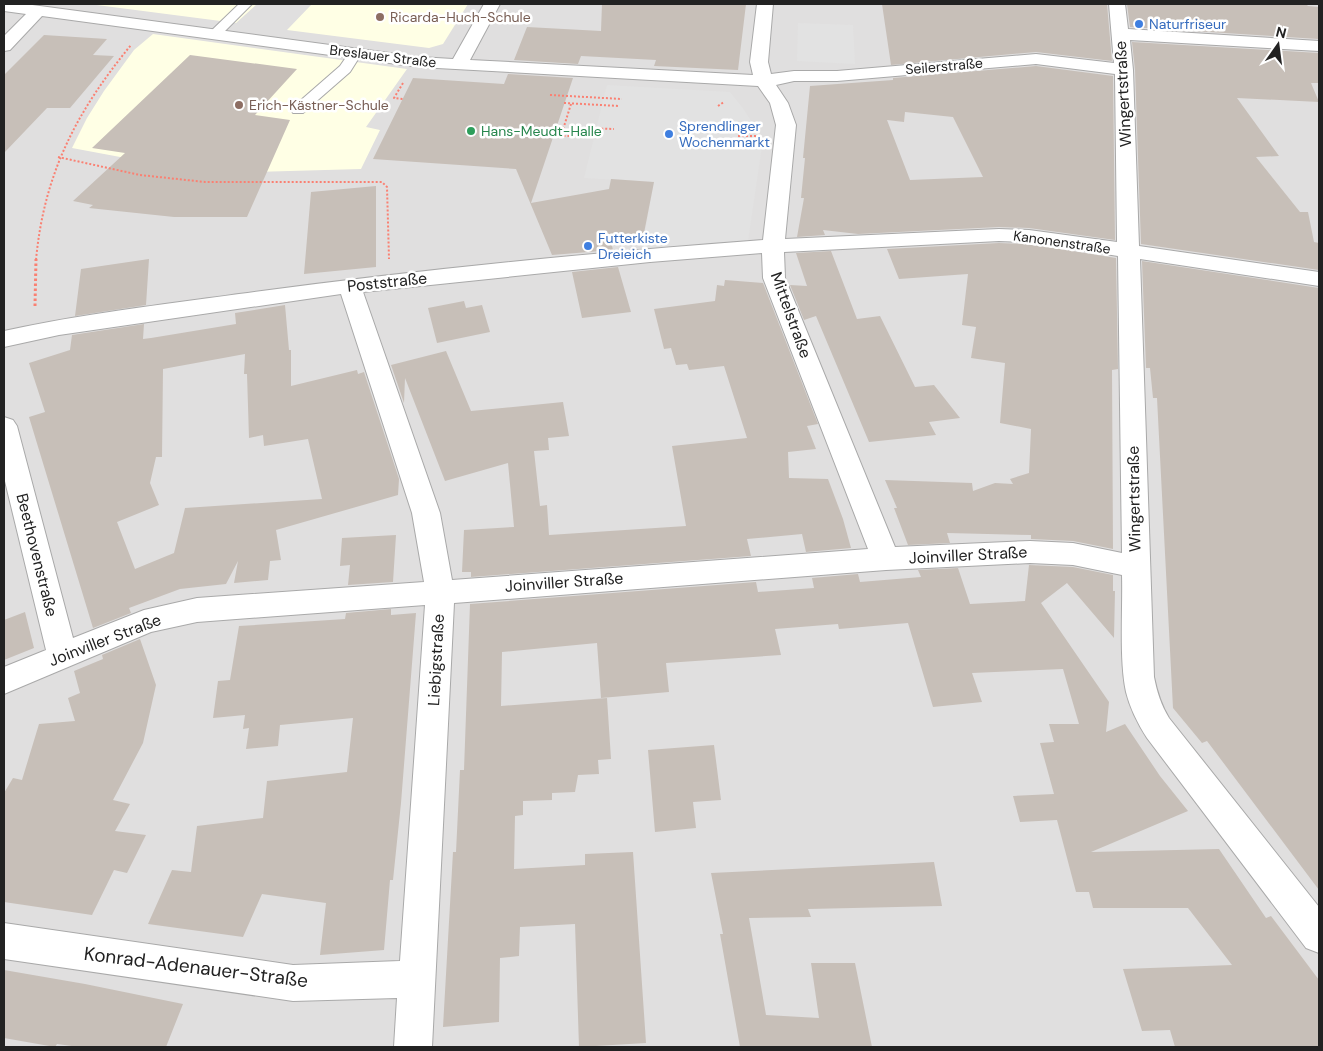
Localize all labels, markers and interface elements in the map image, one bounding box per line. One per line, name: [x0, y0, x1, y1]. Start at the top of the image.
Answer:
place label: Ricarda-Huch-Schule: [390, 8, 531, 26]
marker: Ricarda-Huch-Schule: [374, 11, 386, 23]
place label: Naturfriseur: [1149, 15, 1226, 33]
marker: Naturfriseur: [1133, 18, 1145, 30]
north arrow: [1253, 20, 1303, 70]
text: N: [1274, 22, 1288, 42]
street label: Wingertstraße: [1110, 40, 1136, 148]
street label: Breslauer Straße: [329, 41, 437, 71]
street label: Seilerstraße: [905, 54, 984, 78]
place label: Erich-Kästner-Schule: [249, 96, 389, 114]
marker: Erich-Kästner-Schule: [233, 99, 245, 111]
place label: Sprendlinger Wochenmarkt: [679, 117, 770, 151]
place label: Hans-Meudt-Halle: [481, 122, 602, 140]
marker: Hans-Meudt-Halle: [465, 125, 477, 137]
marker: Sprendlinger Wochenmarkt: [663, 128, 675, 140]
street label: Kanonenstraße: [1012, 226, 1112, 258]
place label: Futterkiste Dreieich: [598, 229, 668, 263]
marker: Futterkiste Dreieich: [582, 240, 594, 252]
street label: Poststraße: [346, 267, 428, 297]
street label: Mittelstraße: [766, 269, 816, 361]
street label: Wingertstraße: [1123, 446, 1145, 552]
street label: Beethovenstraße: [12, 491, 62, 619]
street label: Joinviller Straße: [908, 541, 1028, 569]
street label: Joinviller Straße: [504, 567, 624, 597]
street label: Joinviller Straße: [46, 609, 164, 671]
street label: Liebigstraße: [423, 613, 449, 707]
street label: Konrad-Adenauer-Straße: [83, 941, 309, 993]

